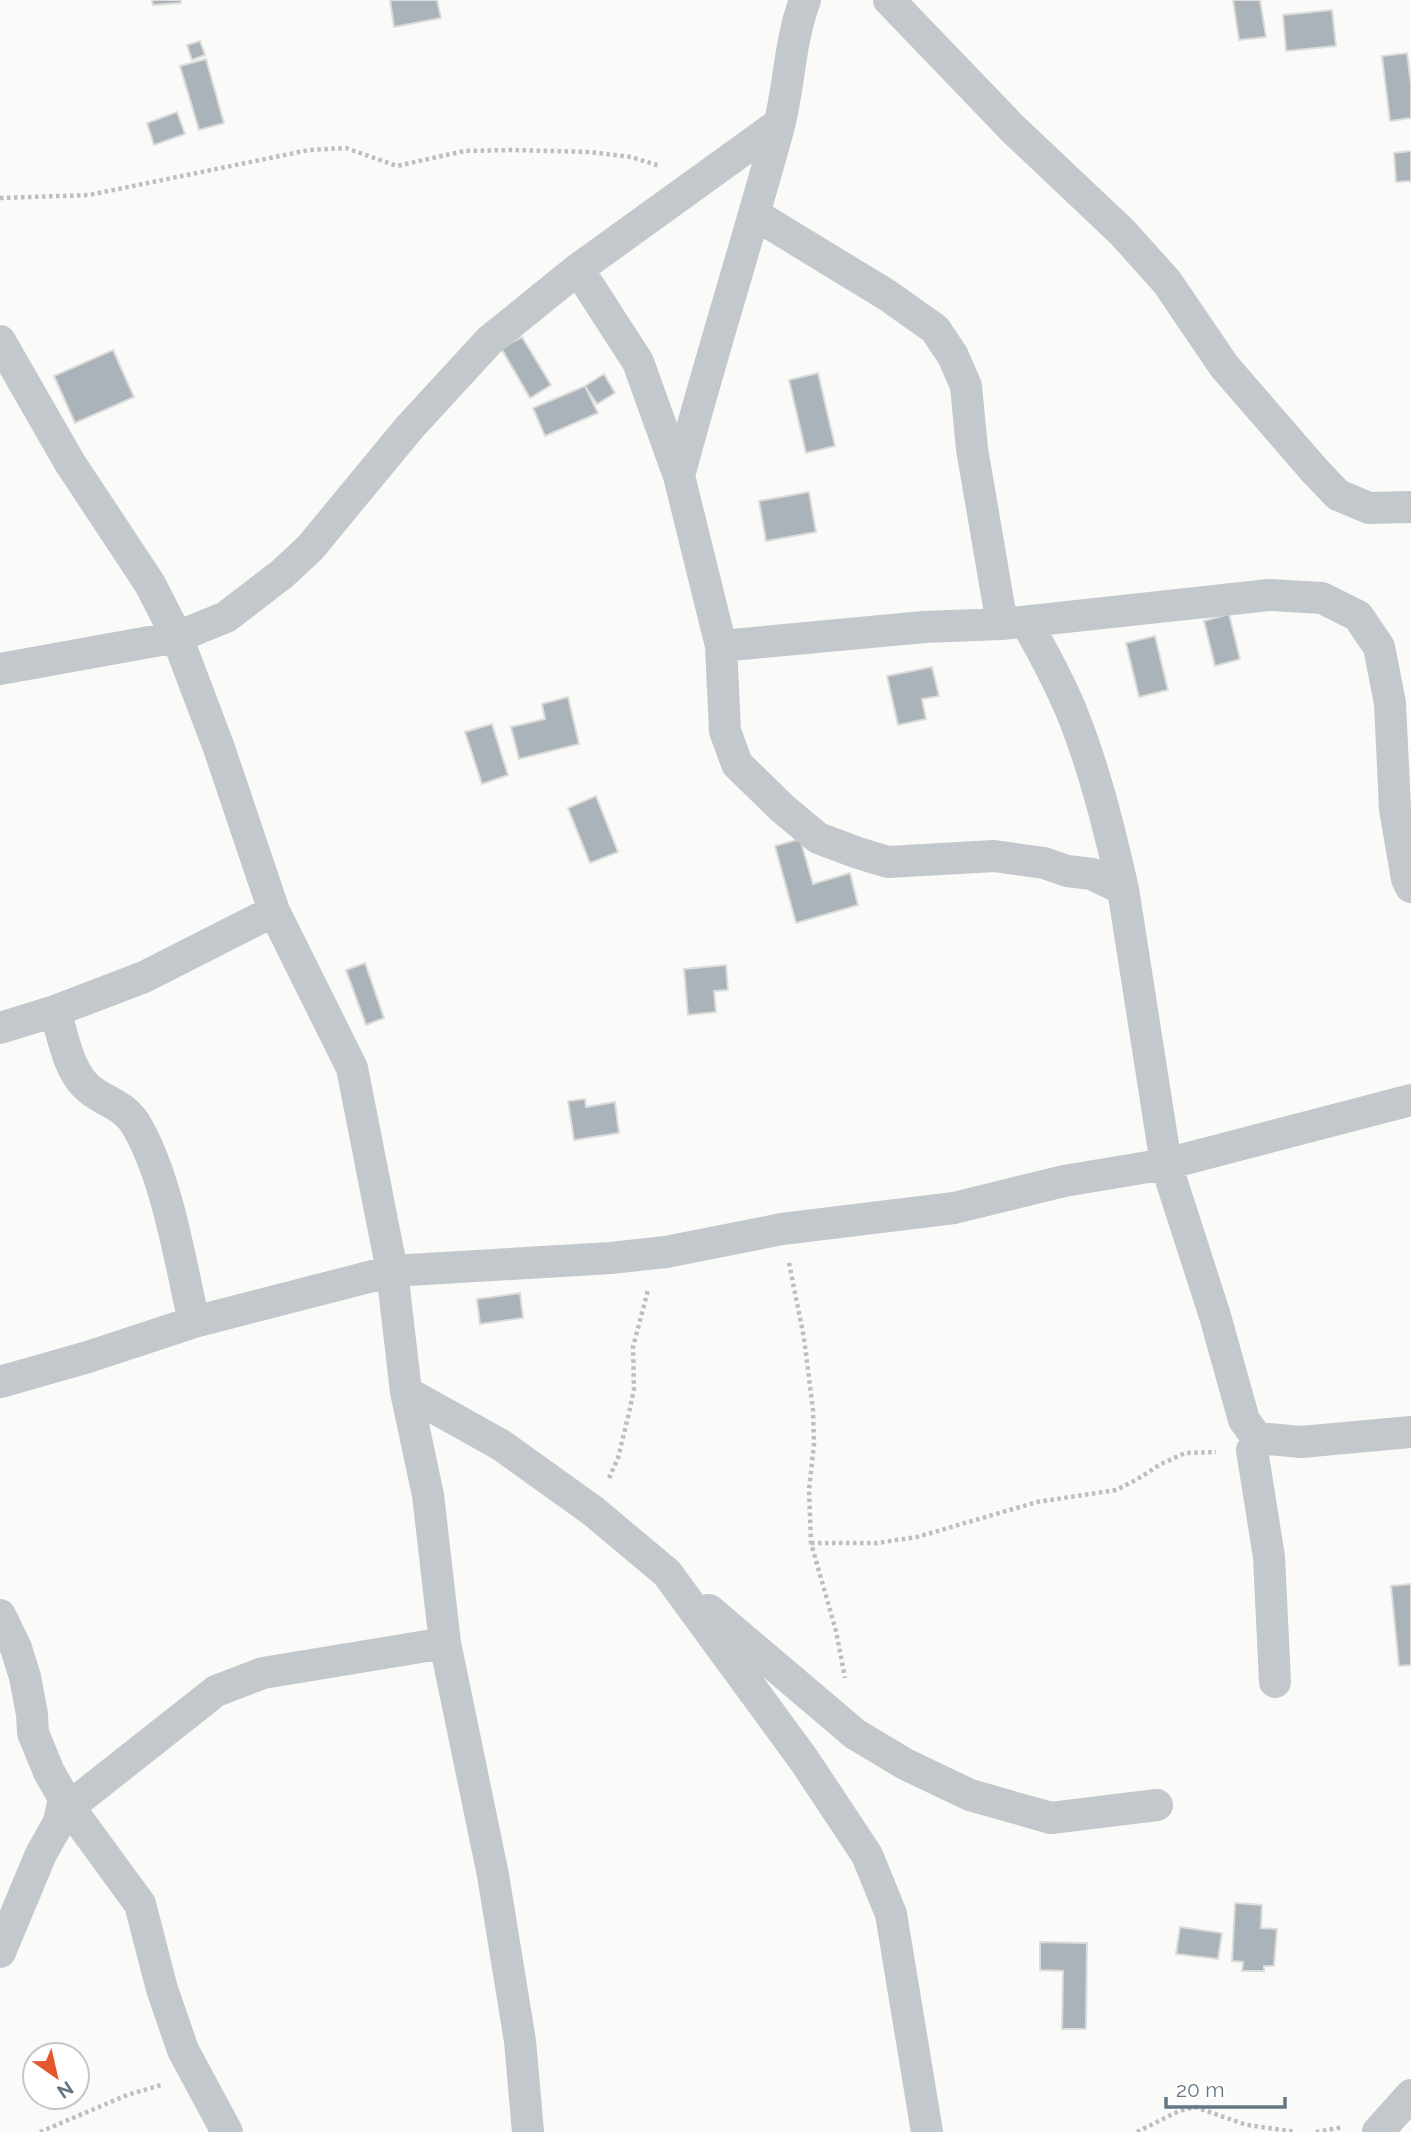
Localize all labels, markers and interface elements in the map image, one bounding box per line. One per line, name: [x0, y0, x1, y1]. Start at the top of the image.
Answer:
north arrow: [21, 2041, 91, 2111]
scale bar: [1166, 2066, 1285, 2110]
text: N: [53, 2077, 78, 2103]
text: 20 m: [1176, 2077, 1224, 2102]

